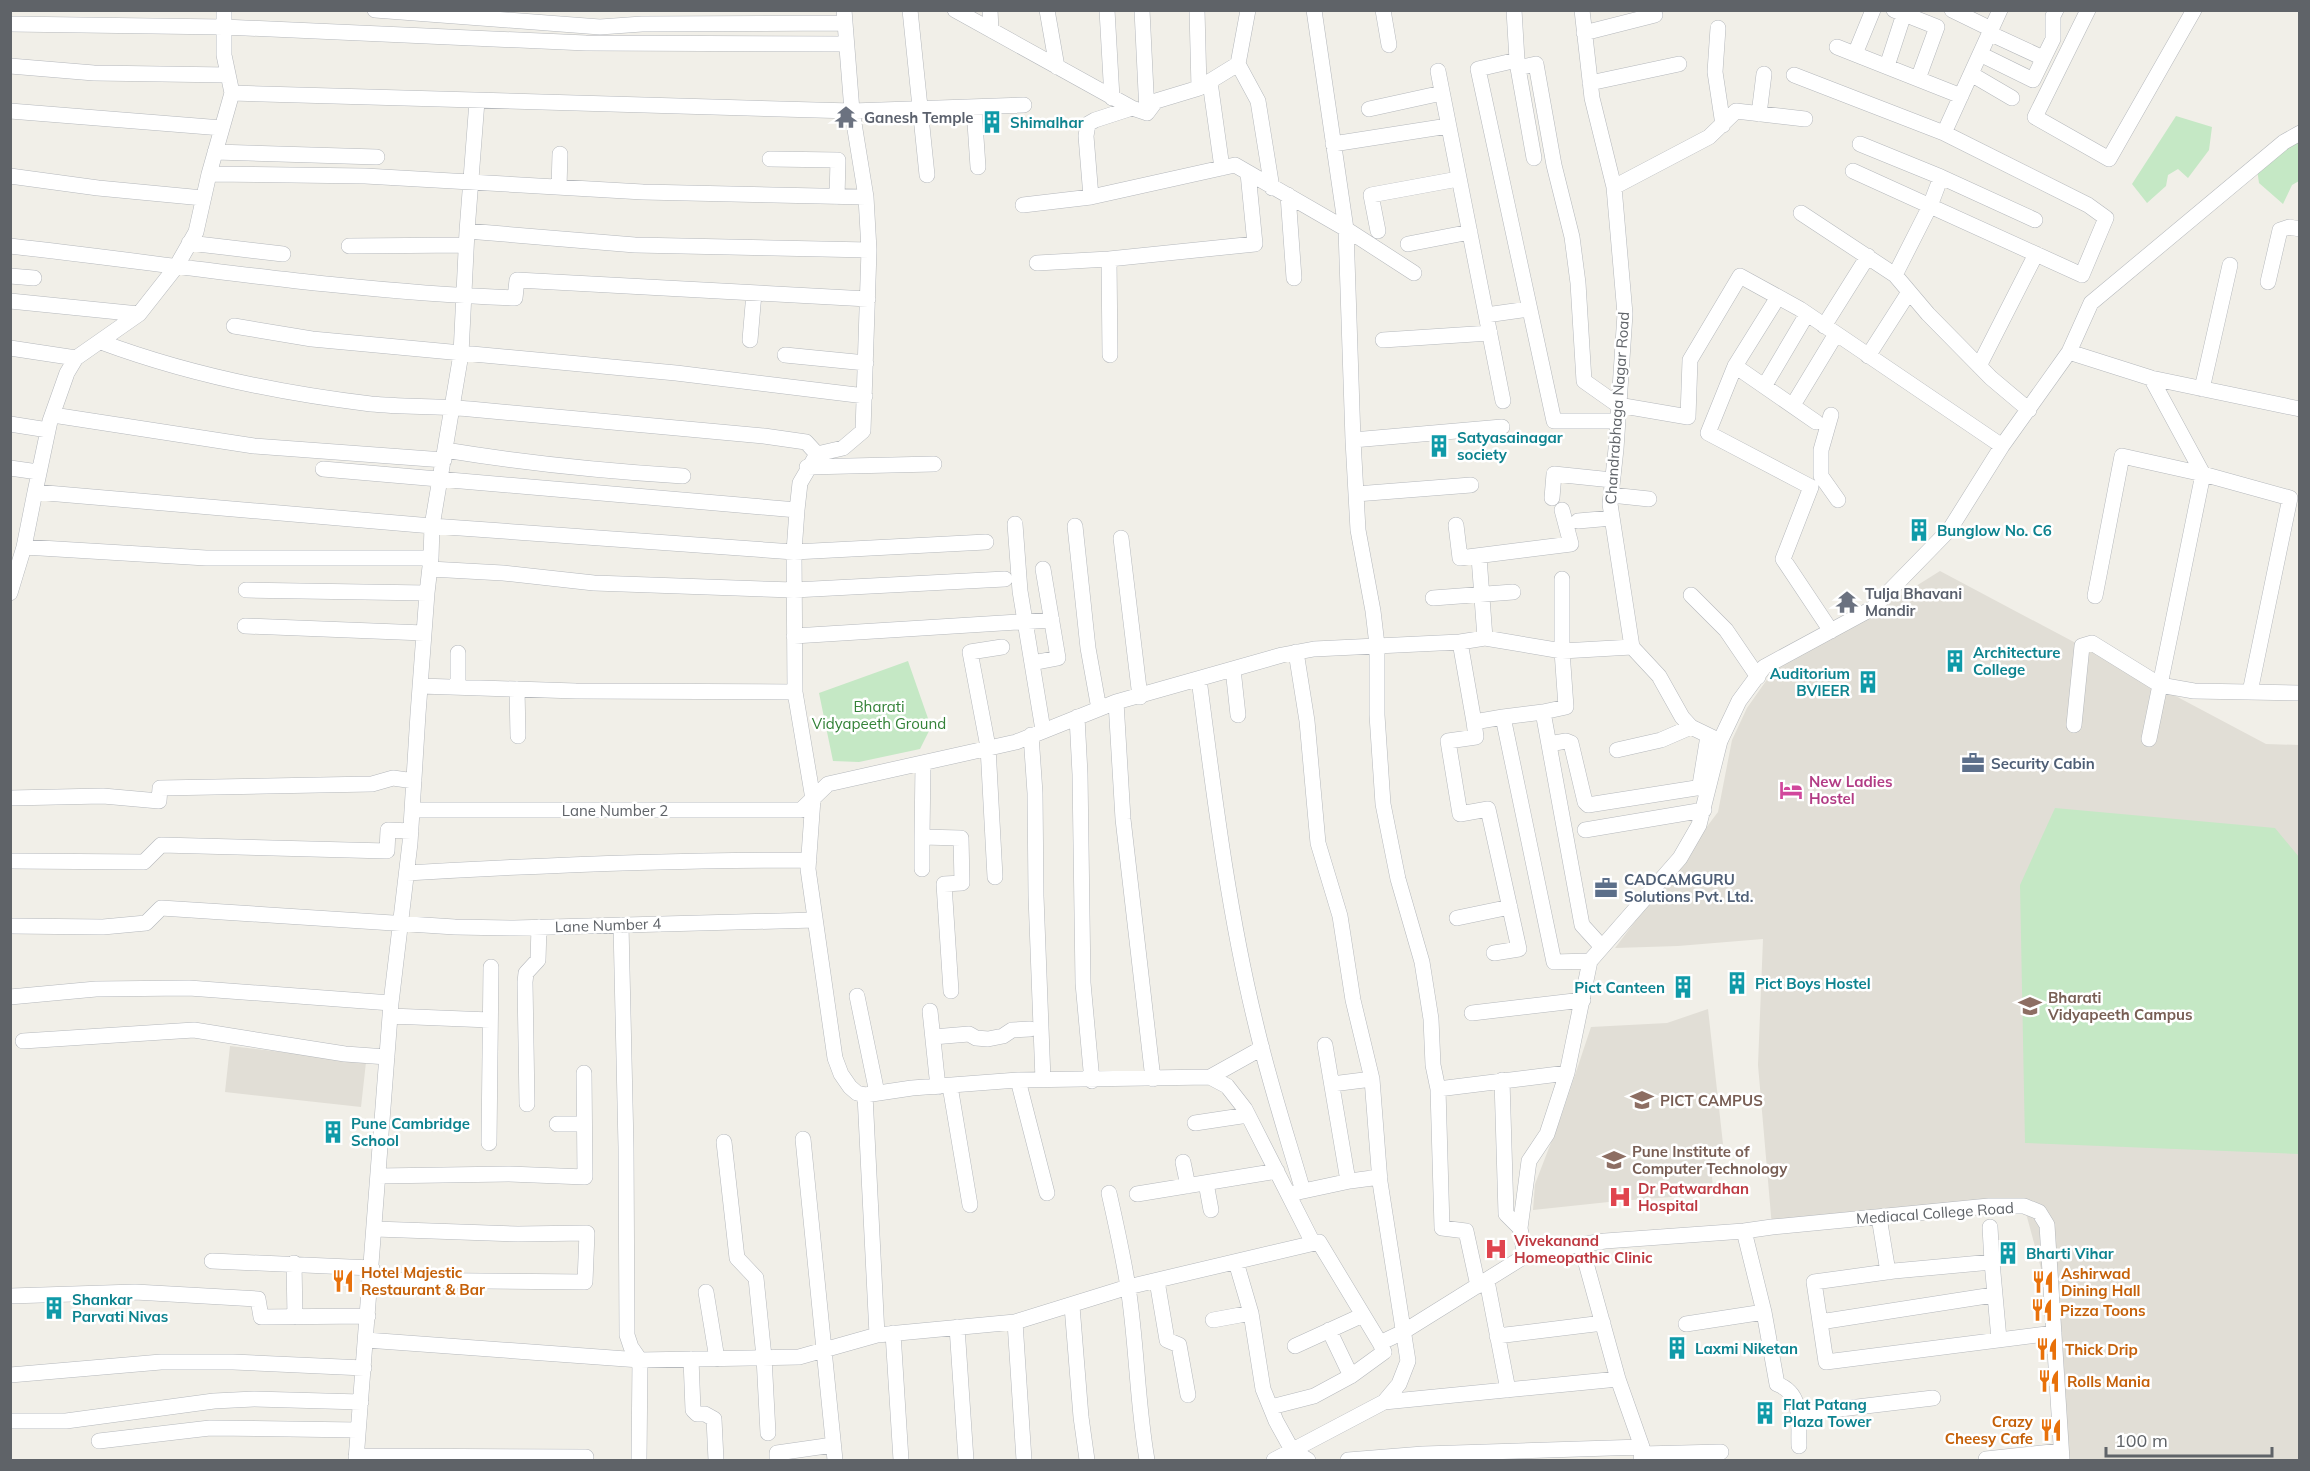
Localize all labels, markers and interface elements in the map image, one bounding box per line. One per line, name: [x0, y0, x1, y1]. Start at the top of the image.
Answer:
temple icon: Ganesh Temple: [833, 104, 859, 130]
place label: Ganesh Temple: [864, 108, 974, 127]
building icon: Shimalhar: [979, 109, 1005, 135]
place label: Shimalhar: [1010, 113, 1084, 132]
street label: Chandrabhaga Nagar Road: [1601, 311, 1633, 505]
place label: Satyasainagar society: [1457, 428, 1563, 464]
building icon: Satyasainagar society: [1426, 433, 1452, 459]
building icon: Bunglow No. C6: [1906, 517, 1932, 543]
place label: Bunglow No. C6: [1937, 521, 2052, 540]
place label: Tulja Bhavani Mandir: [1865, 584, 1962, 620]
temple icon: Tulja Bhavani Mandir: [1834, 589, 1860, 615]
place label: Architecture College: [1973, 643, 2061, 679]
building icon: Architecture College: [1942, 648, 1968, 674]
place label: Auditorium BVIEER: [1770, 664, 1850, 700]
building icon: Auditorium BVIEER: [1855, 669, 1881, 695]
park label: Bharati Vidyapeeth Ground: [812, 697, 946, 733]
office icon: Security Cabin: [1960, 750, 1986, 776]
place label: Security Cabin: [1991, 754, 2095, 773]
place label: New Ladies Hostel: [1809, 772, 1892, 808]
hotel icon: New Ladies Hostel: [1778, 777, 1804, 803]
street label: Lane Number 2: [562, 801, 668, 820]
place label: CADCAMGURU Solutions Pvt. Ltd.: [1624, 870, 1753, 906]
office icon: CADCAMGURU Solutions Pvt. Ltd.: [1593, 875, 1619, 901]
street label: Lane Number 4: [554, 914, 662, 936]
building icon: Pict Boys Hostel: [1724, 970, 1750, 996]
building icon: Pict Canteen: [1670, 974, 1696, 1000]
place label: Pict Boys Hostel: [1755, 974, 1871, 993]
place label: Pict Canteen: [1574, 978, 1665, 997]
place label: Bharati Vidyapeeth Campus: [2047, 988, 2192, 1024]
school or university icon: Bharati Vidyapeeth Campus: [2017, 993, 2043, 1019]
school or university icon: PICT CAMPUS: [1629, 1087, 1655, 1113]
place label: PICT CAMPUS: [1660, 1091, 1763, 1110]
place label: Pune Cambridge School: [351, 1114, 470, 1150]
building icon: Pune Cambridge School: [320, 1119, 346, 1145]
place label: Pune Institute of Computer Technology: [1632, 1142, 1788, 1178]
school or university icon: Pune Institute of Computer Technology: [1601, 1147, 1627, 1173]
place label: Dr Patwardhan Hospital: [1638, 1179, 1749, 1215]
hospital icon: Dr Patwardhan Hospital: [1607, 1184, 1633, 1210]
street label: Mediacal College Road: [1856, 1198, 2014, 1228]
place label: Vivekanand Homeopathic Clinic: [1513, 1231, 1653, 1267]
hospital icon: Vivekanand Homeopathic Clinic: [1483, 1236, 1509, 1262]
building icon: Bharti Vihar: [1995, 1240, 2021, 1266]
place label: Bharti Vihar: [2026, 1244, 2114, 1263]
place label: Hotel Majestic Restaurant & Bar: [361, 1263, 485, 1299]
place label: Ashirwad Dining Hall: [2061, 1264, 2141, 1300]
restaurant icon: Hotel Majestic Restaurant & Bar: [330, 1268, 356, 1294]
restaurant icon: Ashirwad Dining Hall: [2030, 1269, 2056, 1295]
place label: Shankar Parvati Nivas: [72, 1290, 168, 1326]
building icon: Shankar Parvati Nivas: [41, 1295, 67, 1321]
restaurant icon: Pizza Toons: [2029, 1297, 2055, 1323]
place label: Pizza Toons: [2060, 1301, 2145, 1320]
building icon: Laxmi Niketan: [1664, 1335, 1690, 1361]
restaurant icon: Thick Drip: [2034, 1336, 2060, 1362]
place label: Laxmi Niketan: [1695, 1339, 1798, 1358]
place label: Thick Drip: [2065, 1340, 2138, 1359]
restaurant icon: Rolls Mania: [2036, 1368, 2062, 1394]
place label: Rolls Mania: [2067, 1372, 2150, 1391]
place label: Flat Patang Plaza Tower: [1783, 1395, 1872, 1431]
building icon: Flat Patang Plaza Tower: [1752, 1400, 1778, 1426]
place label: Crazy Cheesy Cafe: [1945, 1412, 2034, 1448]
restaurant icon: Crazy Cheesy Cafe: [2038, 1417, 2064, 1443]
scale bar: [2106, 1420, 2272, 1458]
text: 100 m: [2115, 1429, 2168, 1452]

